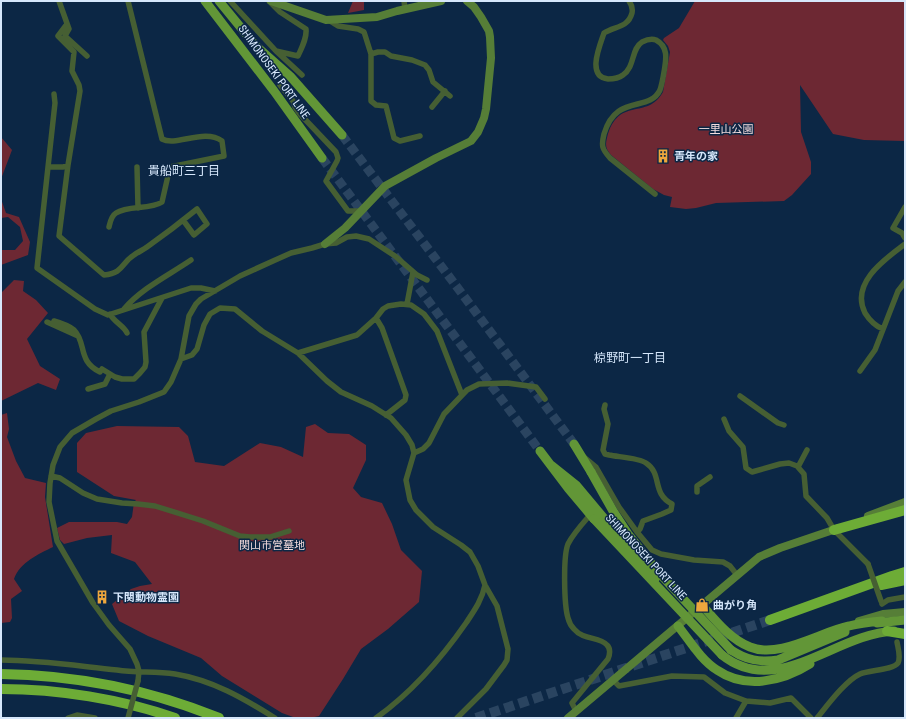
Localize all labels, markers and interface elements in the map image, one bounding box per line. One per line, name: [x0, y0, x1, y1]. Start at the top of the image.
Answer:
street label: SHIMONOSEKI PORT LINE: [236, 23, 313, 122]
park label: 一里山公園: [699, 123, 754, 136]
building icon: 青年の家: [655, 148, 671, 164]
place label: 青年の家: [674, 150, 718, 163]
district label: 貴船町三丁目: [148, 164, 220, 178]
district label: 椋野町一丁目: [594, 351, 666, 365]
street label: SHIMONOSEKI PORT LINE: [603, 511, 689, 603]
park label: 関山市営墓地: [239, 539, 305, 552]
building icon: 下関動物霊園: [94, 589, 110, 605]
place label: 下関動物霊園: [113, 591, 179, 604]
shop icon: 曲がり角: [694, 597, 710, 613]
place label: 曲がり角: [713, 599, 757, 612]

